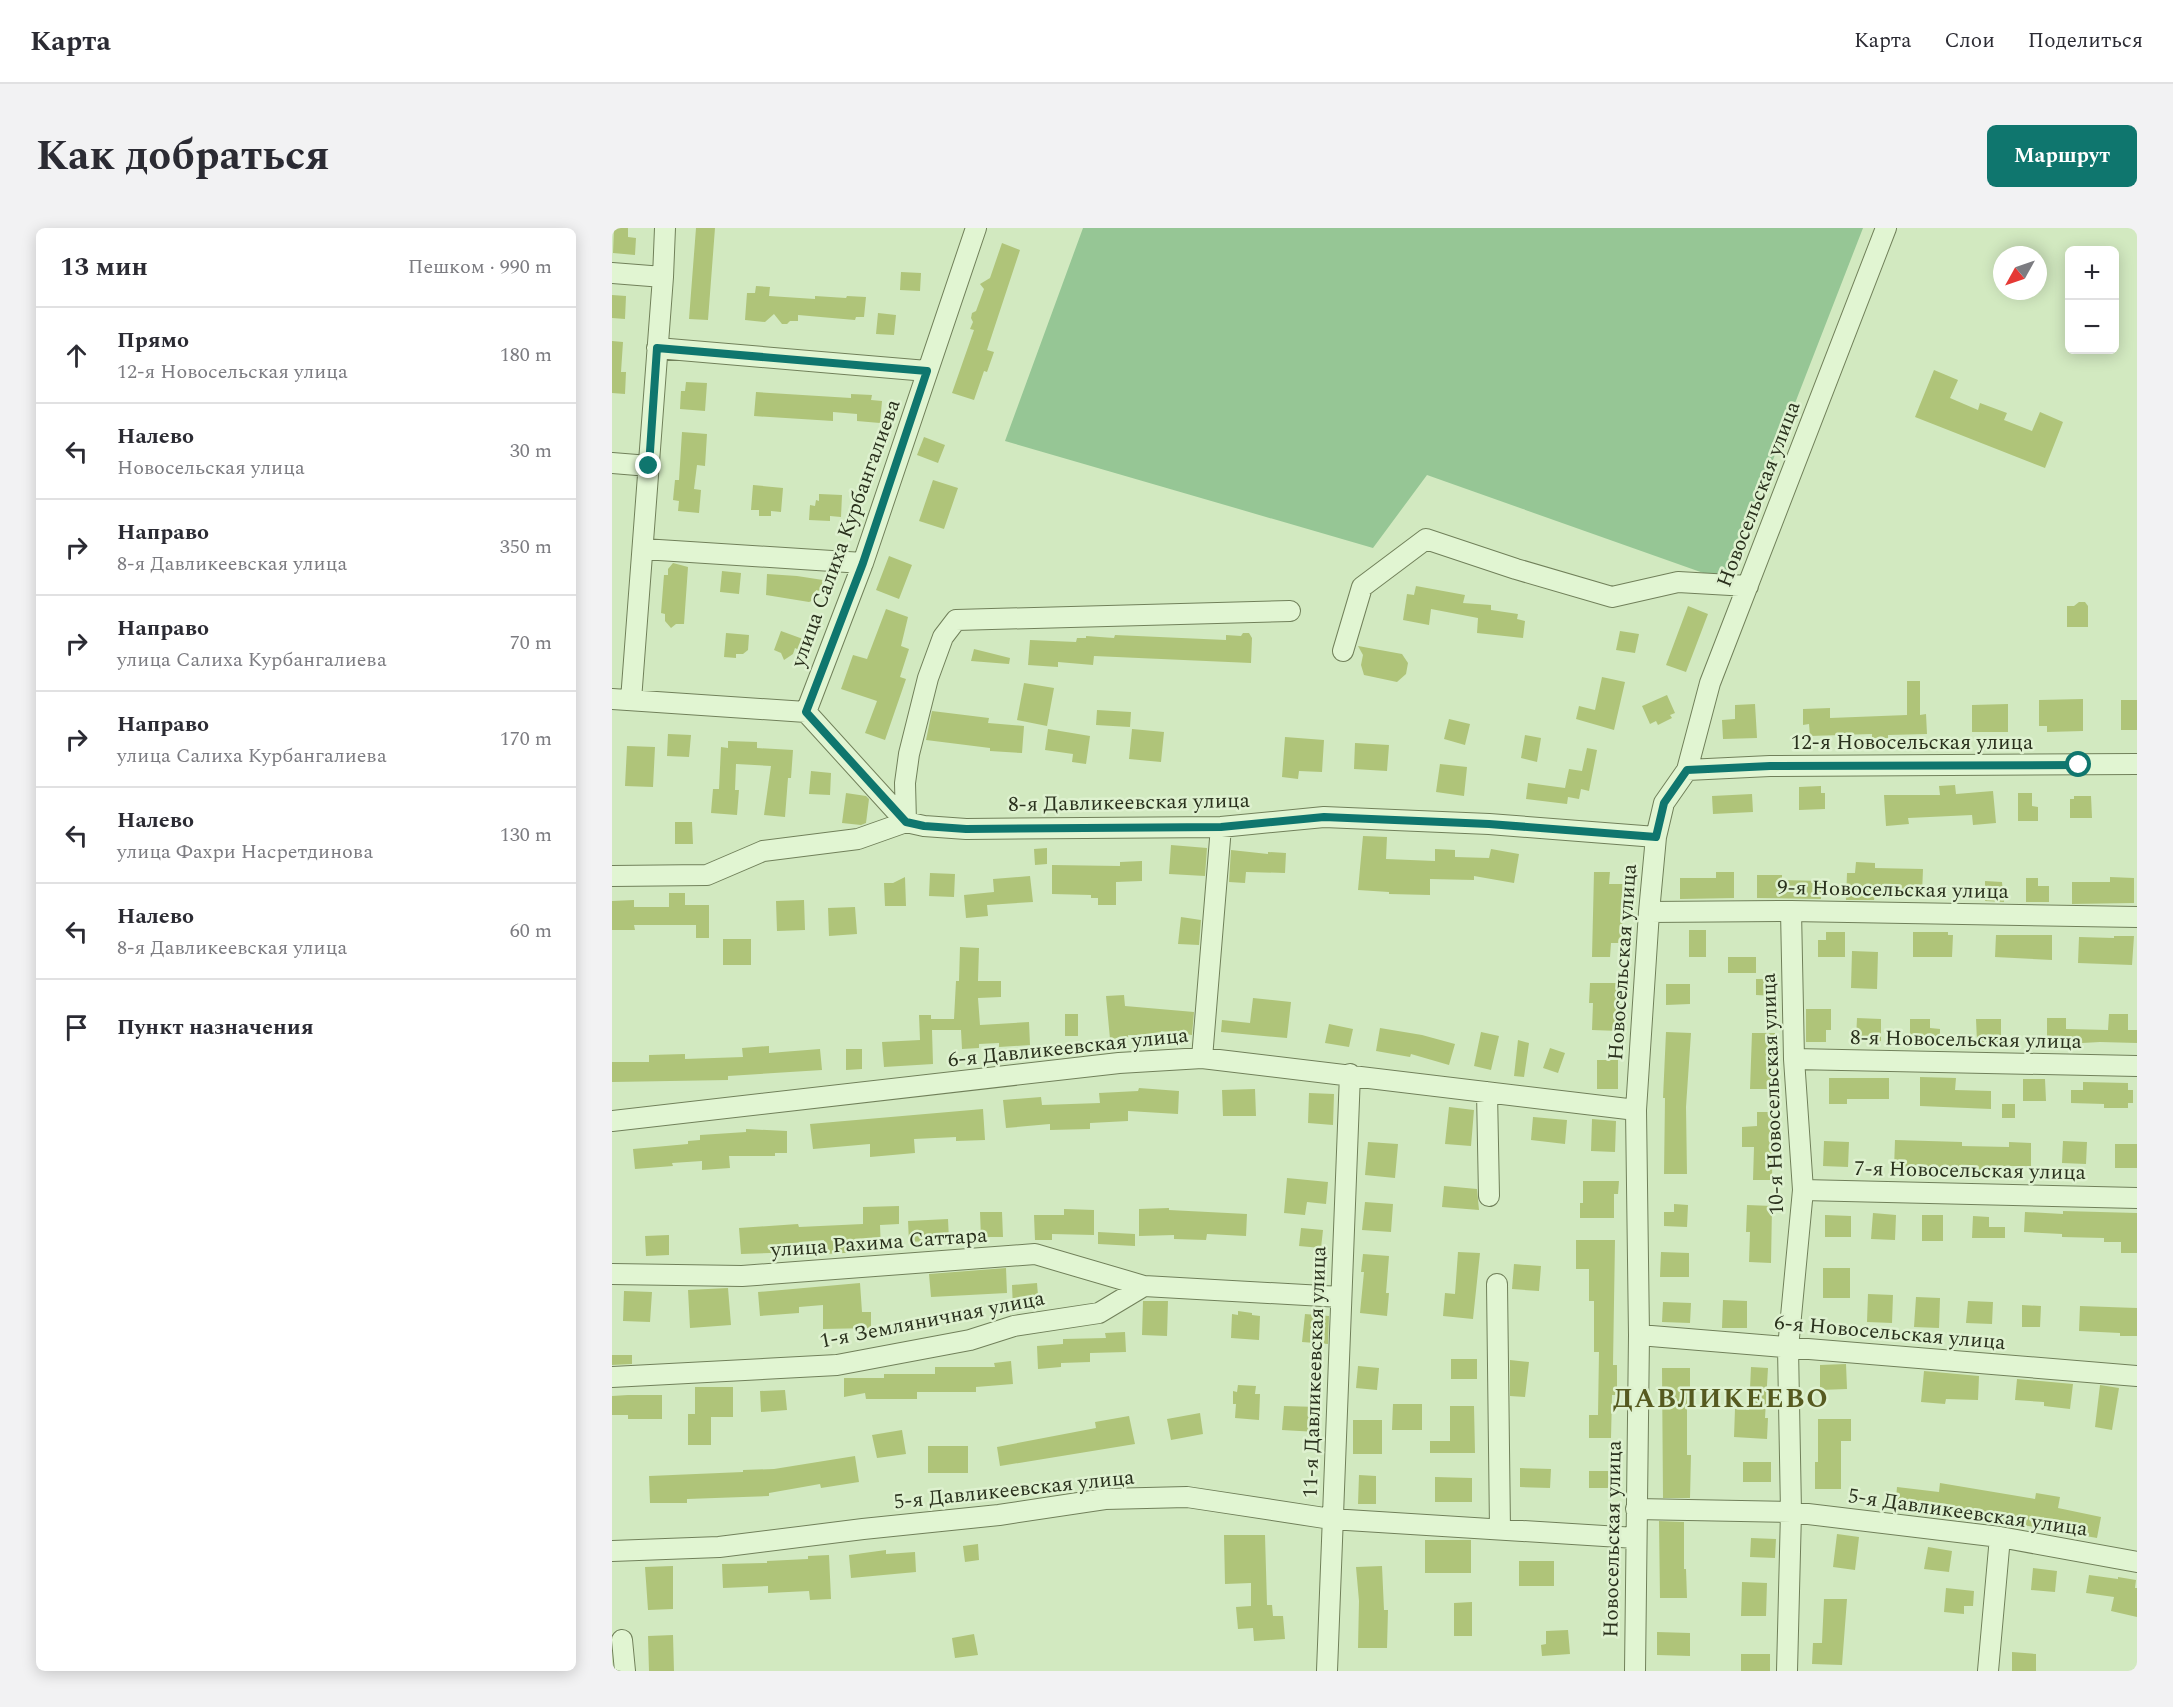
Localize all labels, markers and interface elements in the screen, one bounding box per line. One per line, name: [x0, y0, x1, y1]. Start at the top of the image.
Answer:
text: Карта: [30, 20, 111, 63]
text: Карта: [1854, 25, 1911, 57]
text: Слои: [1944, 25, 1995, 57]
text: Поделиться: [2028, 25, 2143, 57]
text: Как добраться: [36, 125, 330, 188]
button: Маршрут: [1987, 125, 2137, 187]
north arrow: [1993, 246, 2047, 300]
map controls: [2065, 246, 2119, 354]
button: +: [2065, 246, 2119, 300]
text: 13 мин: [60, 247, 148, 287]
text: Пешком · 990 m: [408, 252, 552, 282]
button: −: [2065, 300, 2119, 354]
text: Прямо: [117, 324, 189, 357]
icon: ahead: [60, 339, 93, 372]
text: 180 m: [500, 340, 552, 370]
text: 12-я Новосельская улица: [117, 357, 348, 387]
street label: улица Салиха Курбангалиева: [782, 394, 910, 673]
street label: Новосельская улица: [1709, 396, 1809, 592]
text: Налево: [117, 420, 194, 453]
icon: left: [60, 435, 93, 468]
text: 30 m: [510, 436, 552, 466]
route end: [635, 452, 661, 478]
text: Новосельская улица: [117, 453, 305, 483]
text: Направо: [117, 516, 209, 549]
icon: right: [60, 531, 93, 564]
text: 350 m: [500, 532, 552, 562]
text: 8-я Давликеевская улица: [117, 549, 347, 579]
text: Направо: [117, 612, 209, 645]
icon: right: [60, 627, 93, 660]
text: 70 m: [510, 628, 552, 658]
text: улица Салиха Курбангалиева: [117, 645, 387, 675]
text: Направо: [117, 708, 209, 741]
icon: right: [60, 723, 93, 756]
text: 170 m: [500, 724, 552, 754]
street label: 12-я Новосельская улица: [1791, 727, 2034, 759]
text: улица Салиха Курбангалиева: [117, 741, 387, 771]
route start: [2065, 751, 2091, 777]
street label: 8-я Давликеевская улица: [1008, 785, 1251, 821]
text: Налево: [117, 804, 194, 837]
icon: left: [60, 819, 93, 852]
text: 130 m: [500, 820, 552, 850]
text: улица Фахри Насретдинова: [117, 837, 373, 867]
street label: Новосельская улица: [1600, 862, 1646, 1061]
street label: 9-я Новосельская улица: [1777, 872, 2010, 908]
text: Налево: [117, 900, 194, 933]
icon: left: [60, 915, 93, 948]
text: 60 m: [510, 916, 552, 946]
text: 8-я Давликеевская улица: [117, 933, 347, 963]
street label: 10-я Новосельская улица: [1753, 972, 1793, 1216]
icon: arrive: [60, 1011, 93, 1044]
text: Пункт назначения: [117, 1011, 314, 1044]
street label: 6-я Давликеевская улица: [946, 1019, 1191, 1077]
street label: 8-я Новосельская улица: [1850, 1022, 2083, 1058]
street label: 7-я Новосельская улица: [1854, 1153, 2087, 1189]
street label: улица Рахима Саттара: [769, 1219, 989, 1267]
street label: 11-я Давликеевская улица: [1295, 1245, 1335, 1499]
street label: 1-я Земляничная улица: [817, 1282, 1048, 1357]
street label: 6-я Новосельская улица: [1773, 1307, 2008, 1359]
district label: ДАВЛИКЕЕВО: [1613, 1378, 1829, 1420]
street label: Новосельская улица: [1595, 1439, 1631, 1638]
street label: 5-я Давликеевская улица: [892, 1461, 1137, 1519]
street label: 5-я Давликеевская улица: [1846, 1480, 2090, 1546]

